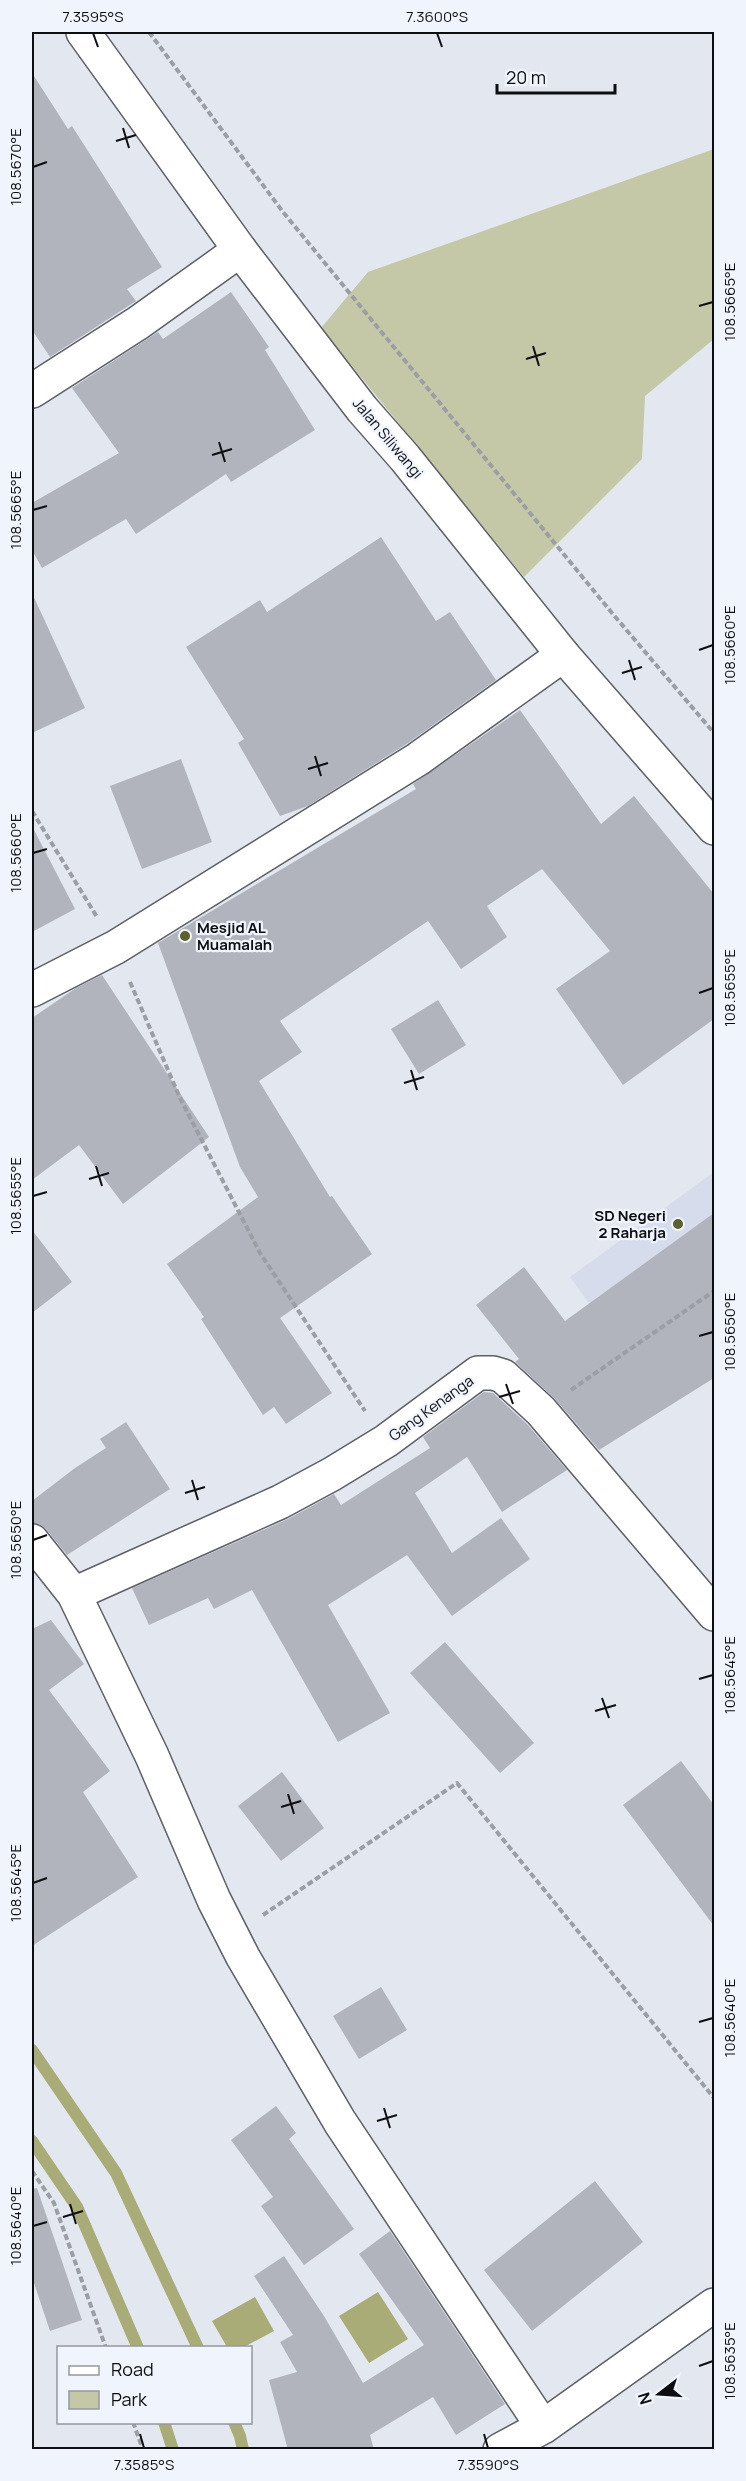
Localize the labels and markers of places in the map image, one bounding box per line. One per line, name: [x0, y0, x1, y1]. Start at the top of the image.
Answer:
place label: Mesjid AL Muamalah: [197, 917, 272, 955]
marker: Mesjid AL Muamalah: [178, 929, 192, 943]
place label: SD Negeri 2 Raharja: [594, 1205, 666, 1243]
marker: SD Negeri 2 Raharja: [671, 1217, 685, 1231]

